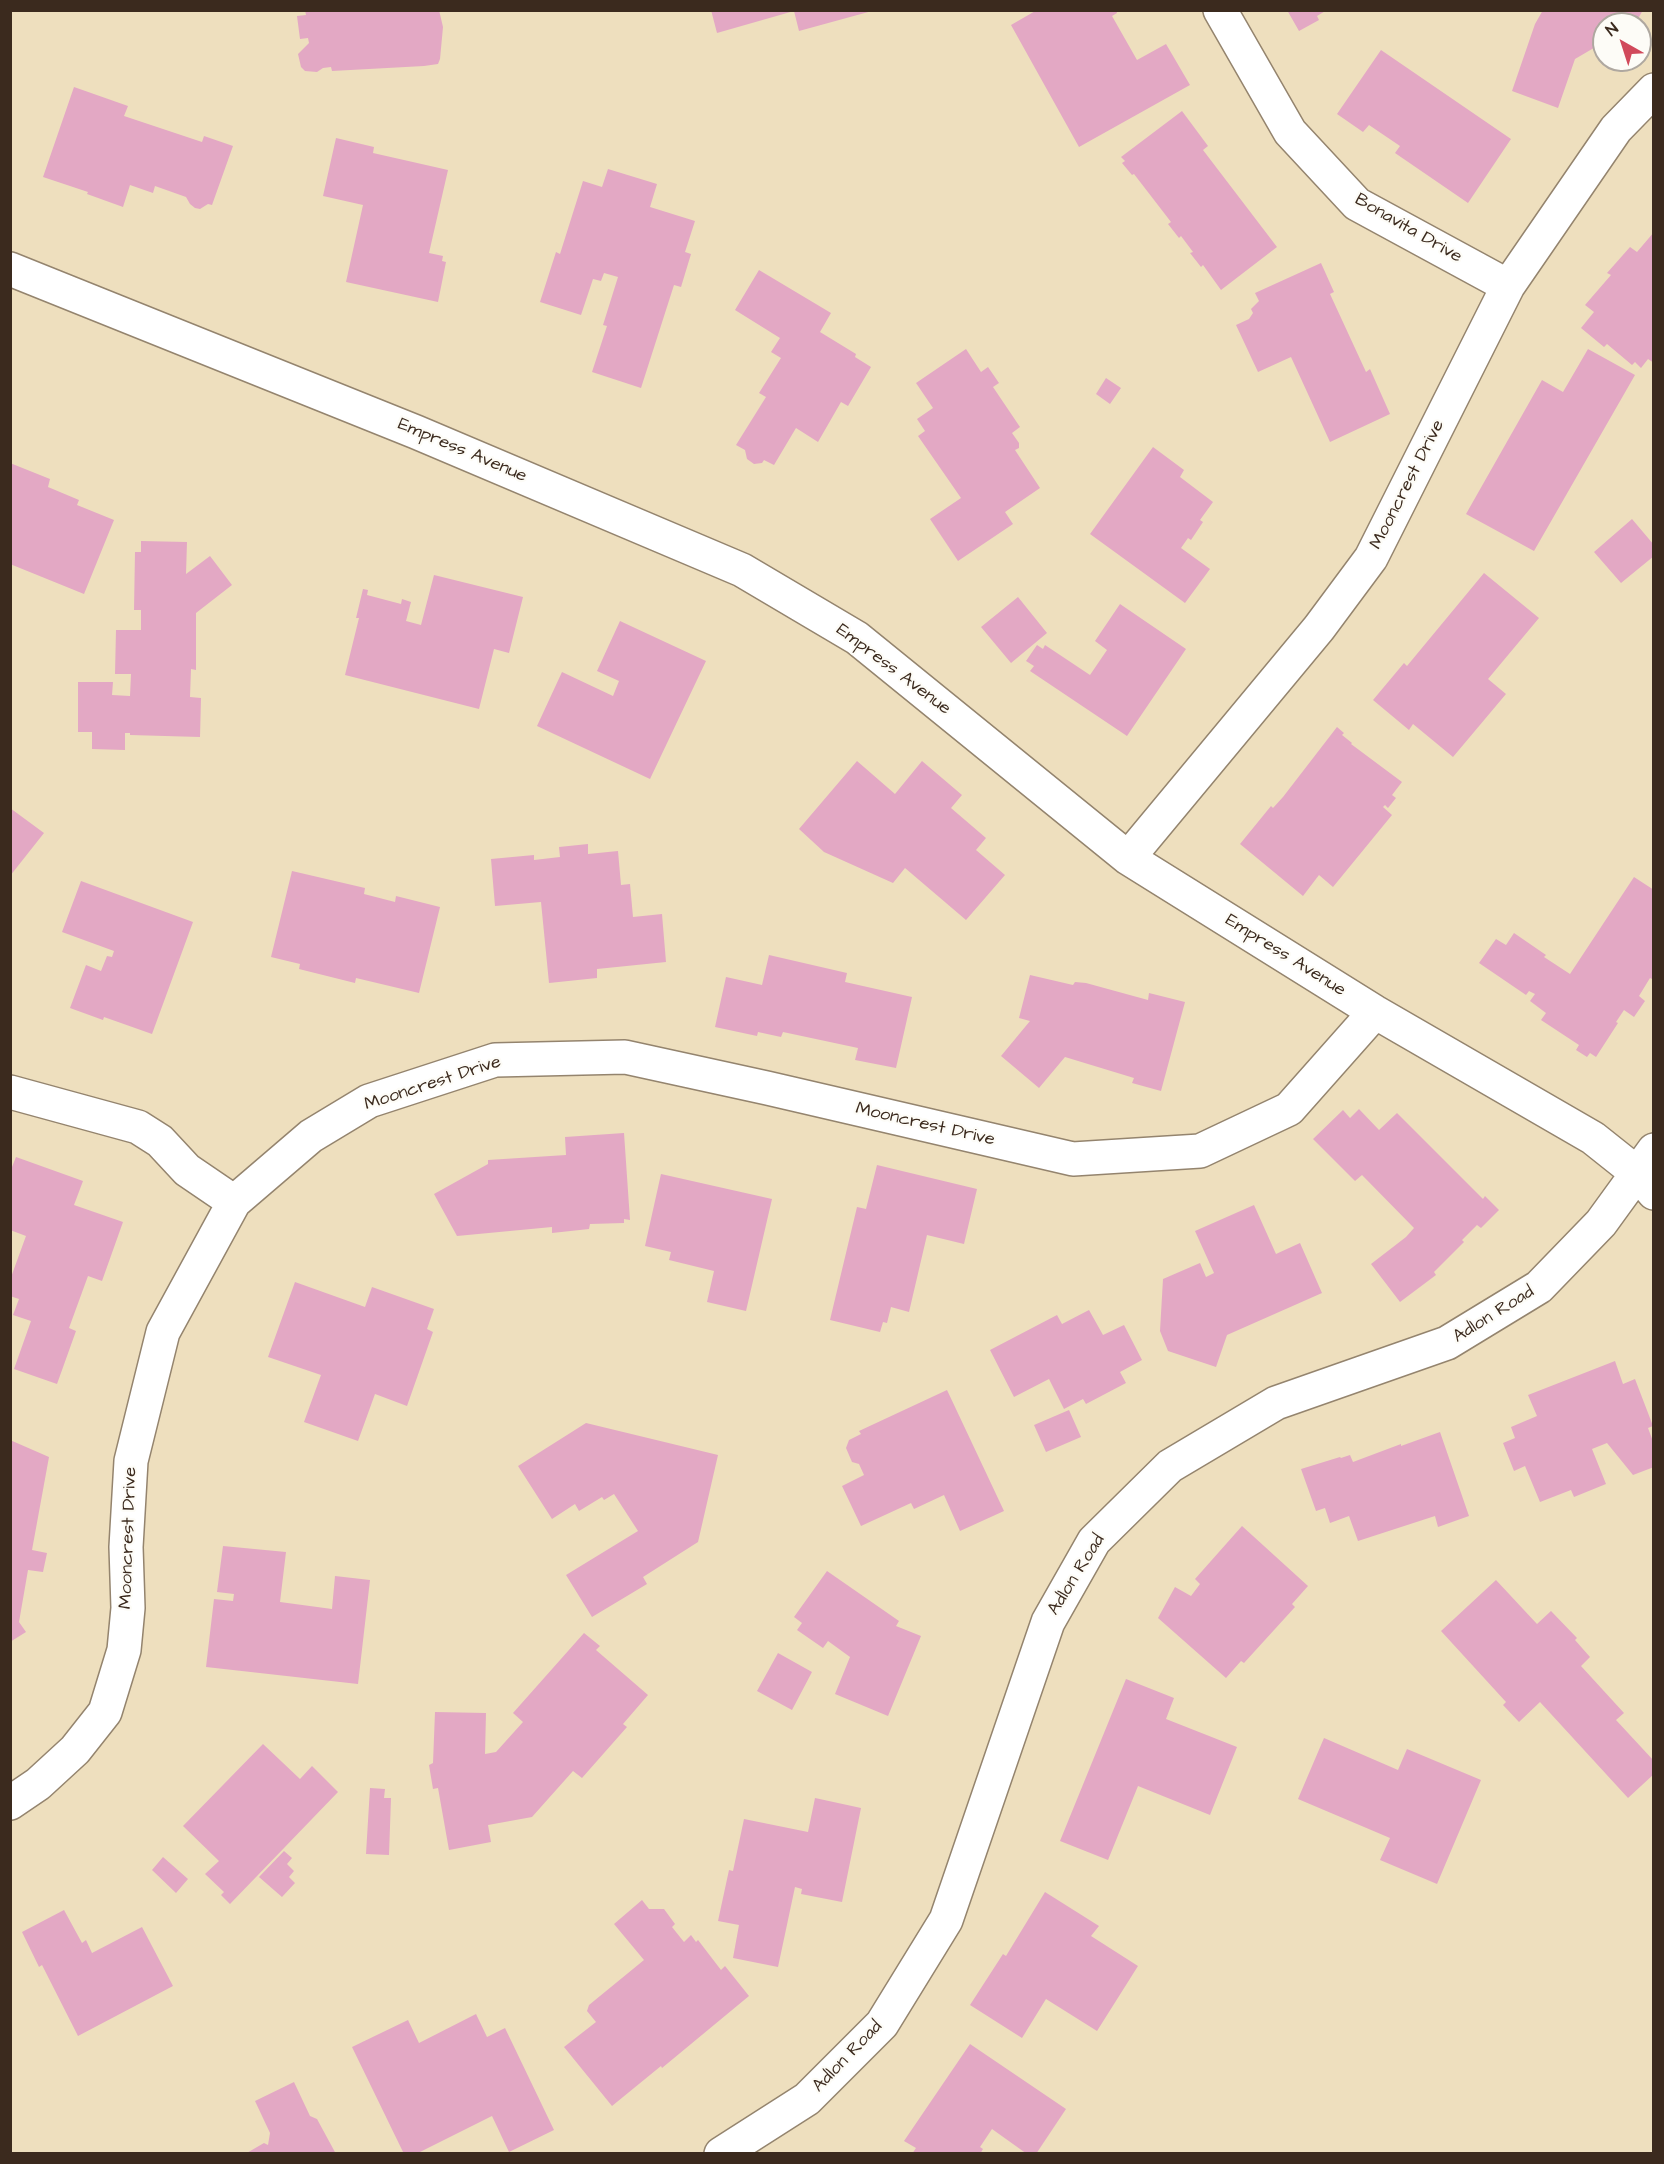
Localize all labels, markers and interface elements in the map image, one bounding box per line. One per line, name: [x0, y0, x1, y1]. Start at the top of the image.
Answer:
north arrow: [1592, 12, 1652, 72]
text: N: [1601, 18, 1623, 41]
street label: Bonavita Drive: [1351, 190, 1465, 268]
street label: Empress Avenue: [394, 414, 530, 488]
street label: Mooncrest Drive: [1366, 417, 1450, 553]
street label: Empress Avenue: [831, 620, 955, 720]
street label: Empress Avenue: [1221, 910, 1349, 1002]
street label: Mooncrest Drive: [362, 1052, 504, 1116]
street label: Mooncrest Drive: [853, 1098, 997, 1152]
street label: Adlon Road: [1450, 1282, 1538, 1348]
street label: Mooncrest Drive: [116, 1467, 142, 1609]
street label: Adlon Road: [1044, 1531, 1110, 1619]
street label: Adlon Road: [809, 2017, 887, 2097]

